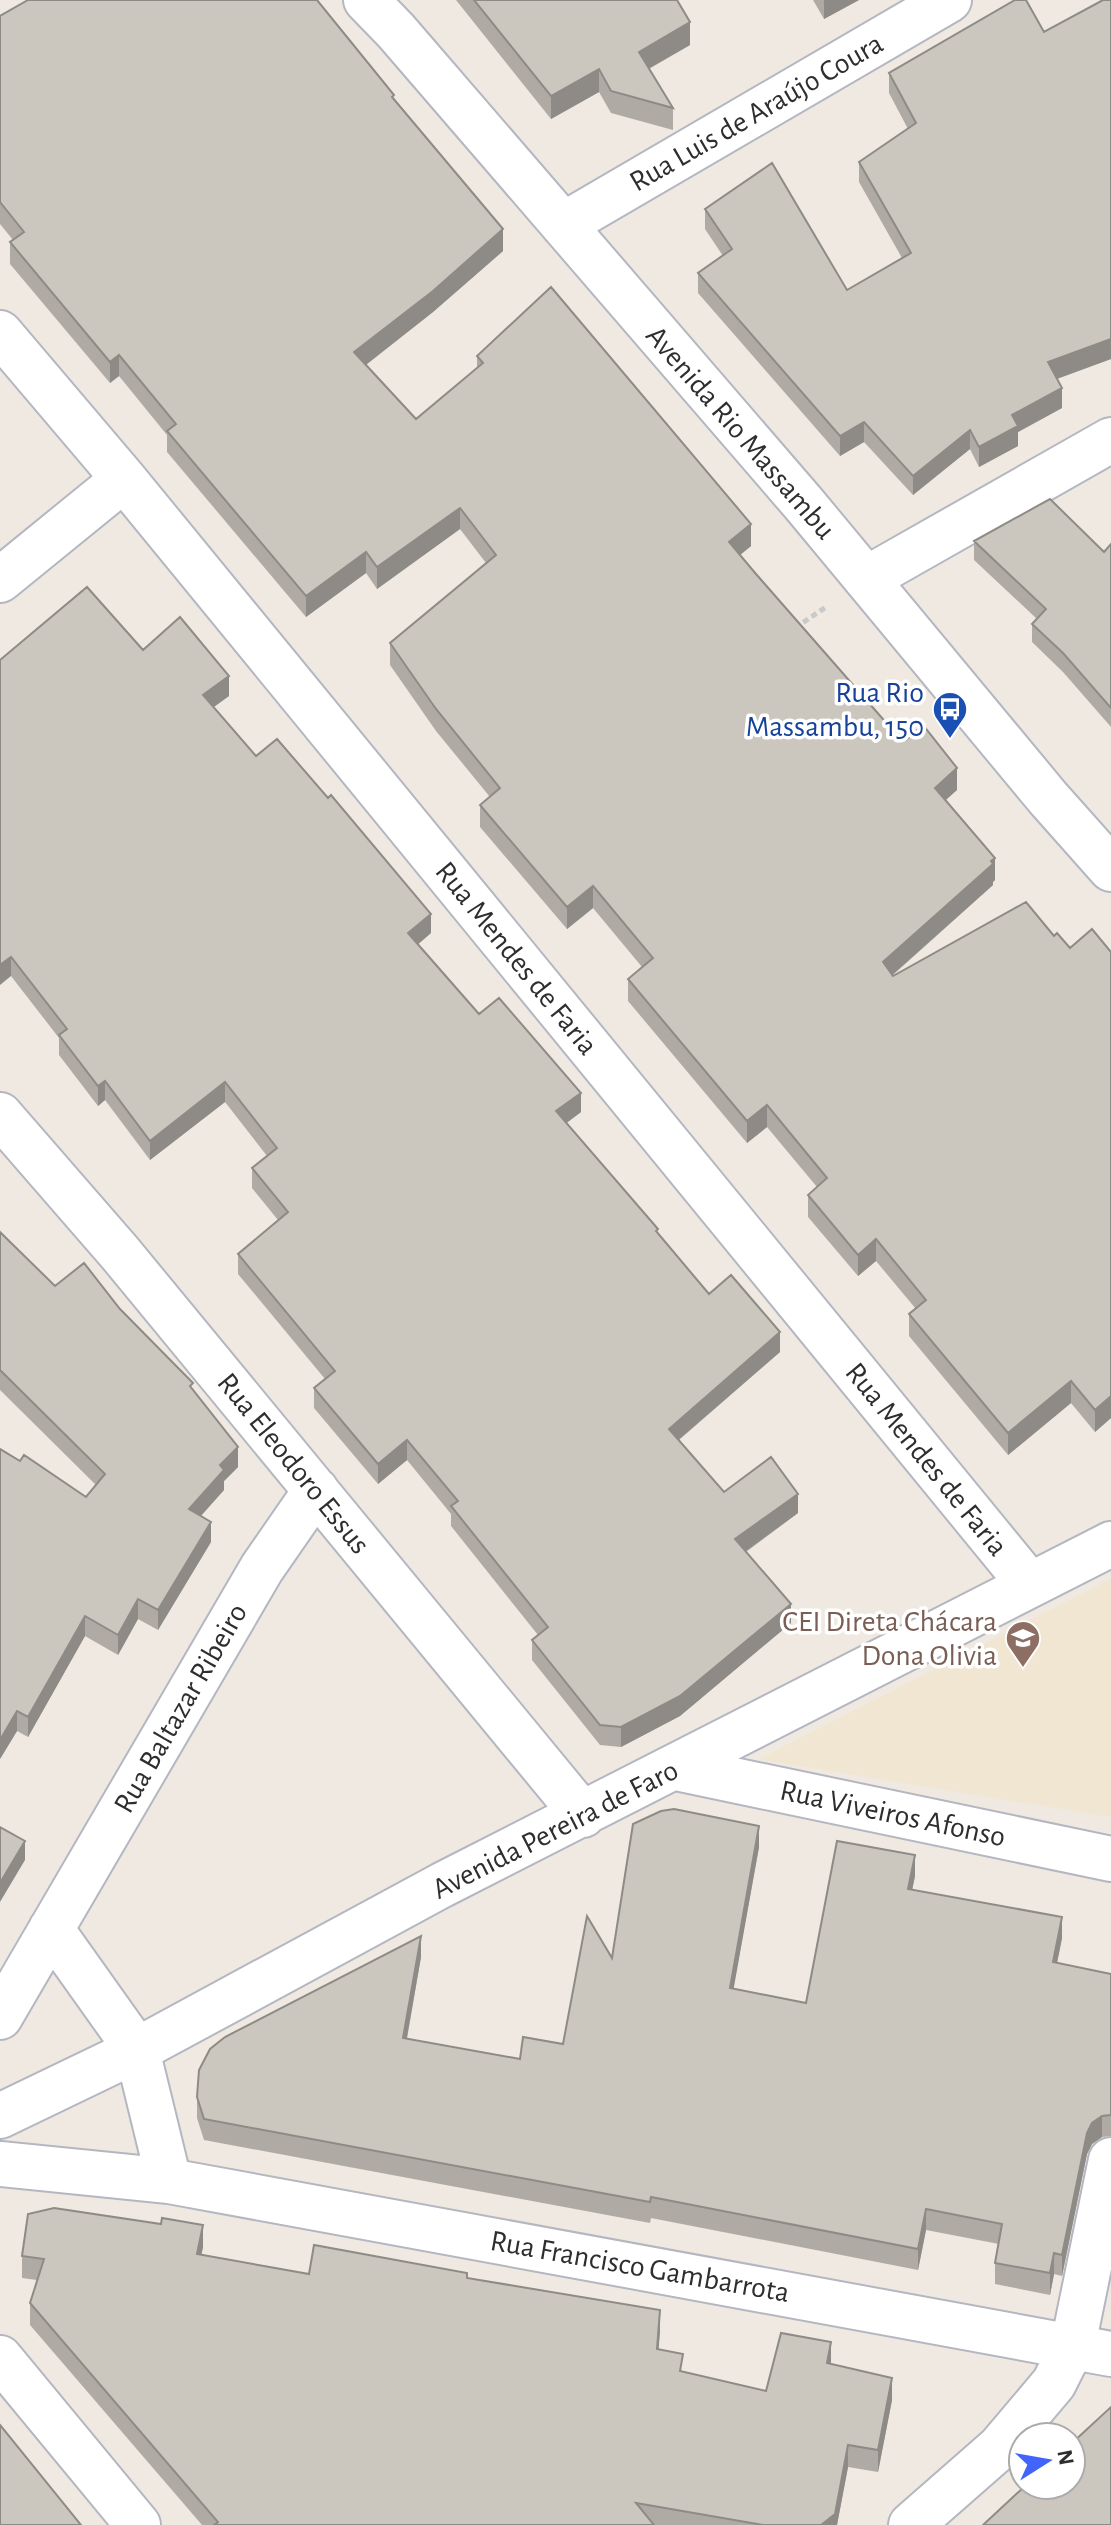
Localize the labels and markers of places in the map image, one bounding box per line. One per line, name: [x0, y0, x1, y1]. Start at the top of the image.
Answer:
place label: Rua Rio Massambu, 150: [746, 678, 924, 742]
bus stop icon: Rua Rio Massambu, 150: [931, 690, 969, 740]
place label: CEI Direta Chácara Dona Olivia: [782, 1607, 997, 1671]
school or university icon: CEI Direta Chácara Dona Olivia: [1004, 1619, 1042, 1669]

